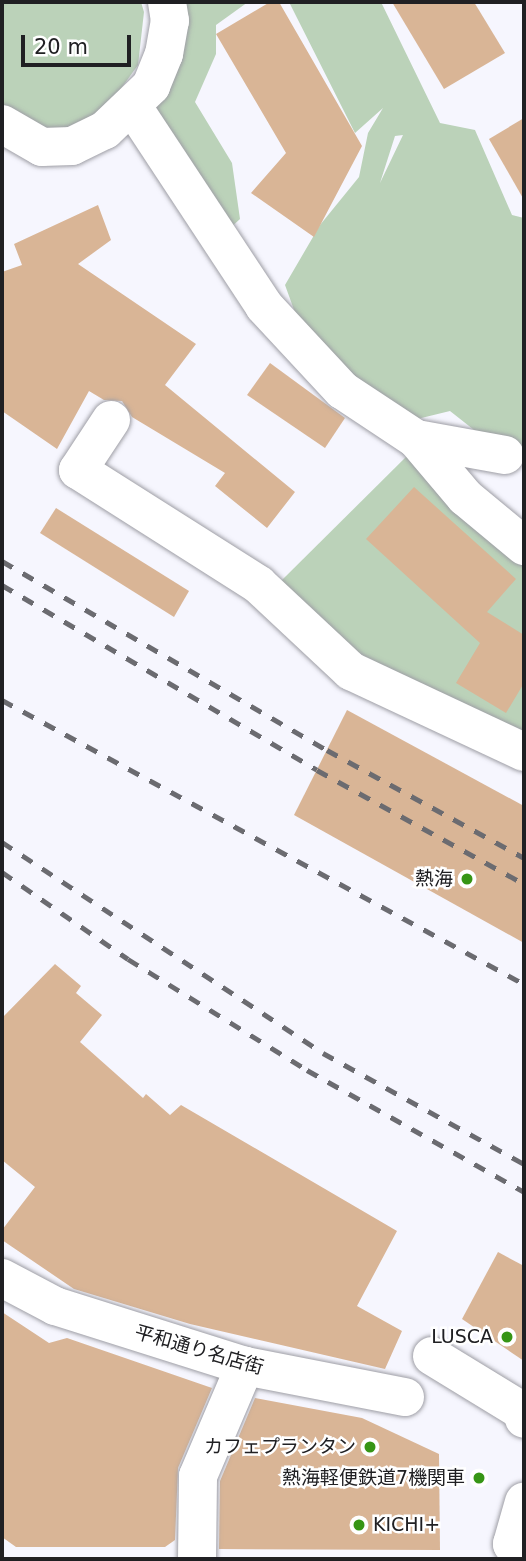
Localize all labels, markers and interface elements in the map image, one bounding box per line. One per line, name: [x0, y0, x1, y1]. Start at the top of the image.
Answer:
scale bar: [24, 21, 135, 65]
text: 20 m: [34, 35, 88, 59]
place label: 熱海: [415, 868, 453, 890]
marker: 熱海: [459, 871, 475, 887]
street label: 平和通り名店街: [132, 1321, 266, 1379]
place label: LUSCA: [431, 1326, 493, 1348]
marker: LUSCA: [499, 1329, 515, 1345]
place label: カフェプランタン: [204, 1436, 356, 1458]
marker: カフェプランタン: [362, 1439, 378, 1455]
place label: 熱海軽便鉄道7機関車: [282, 1467, 465, 1489]
marker: 熱海軽便鉄道7機関車: [471, 1470, 487, 1486]
place label: KICHI+: [373, 1514, 440, 1536]
marker: KICHI+: [351, 1517, 367, 1533]

